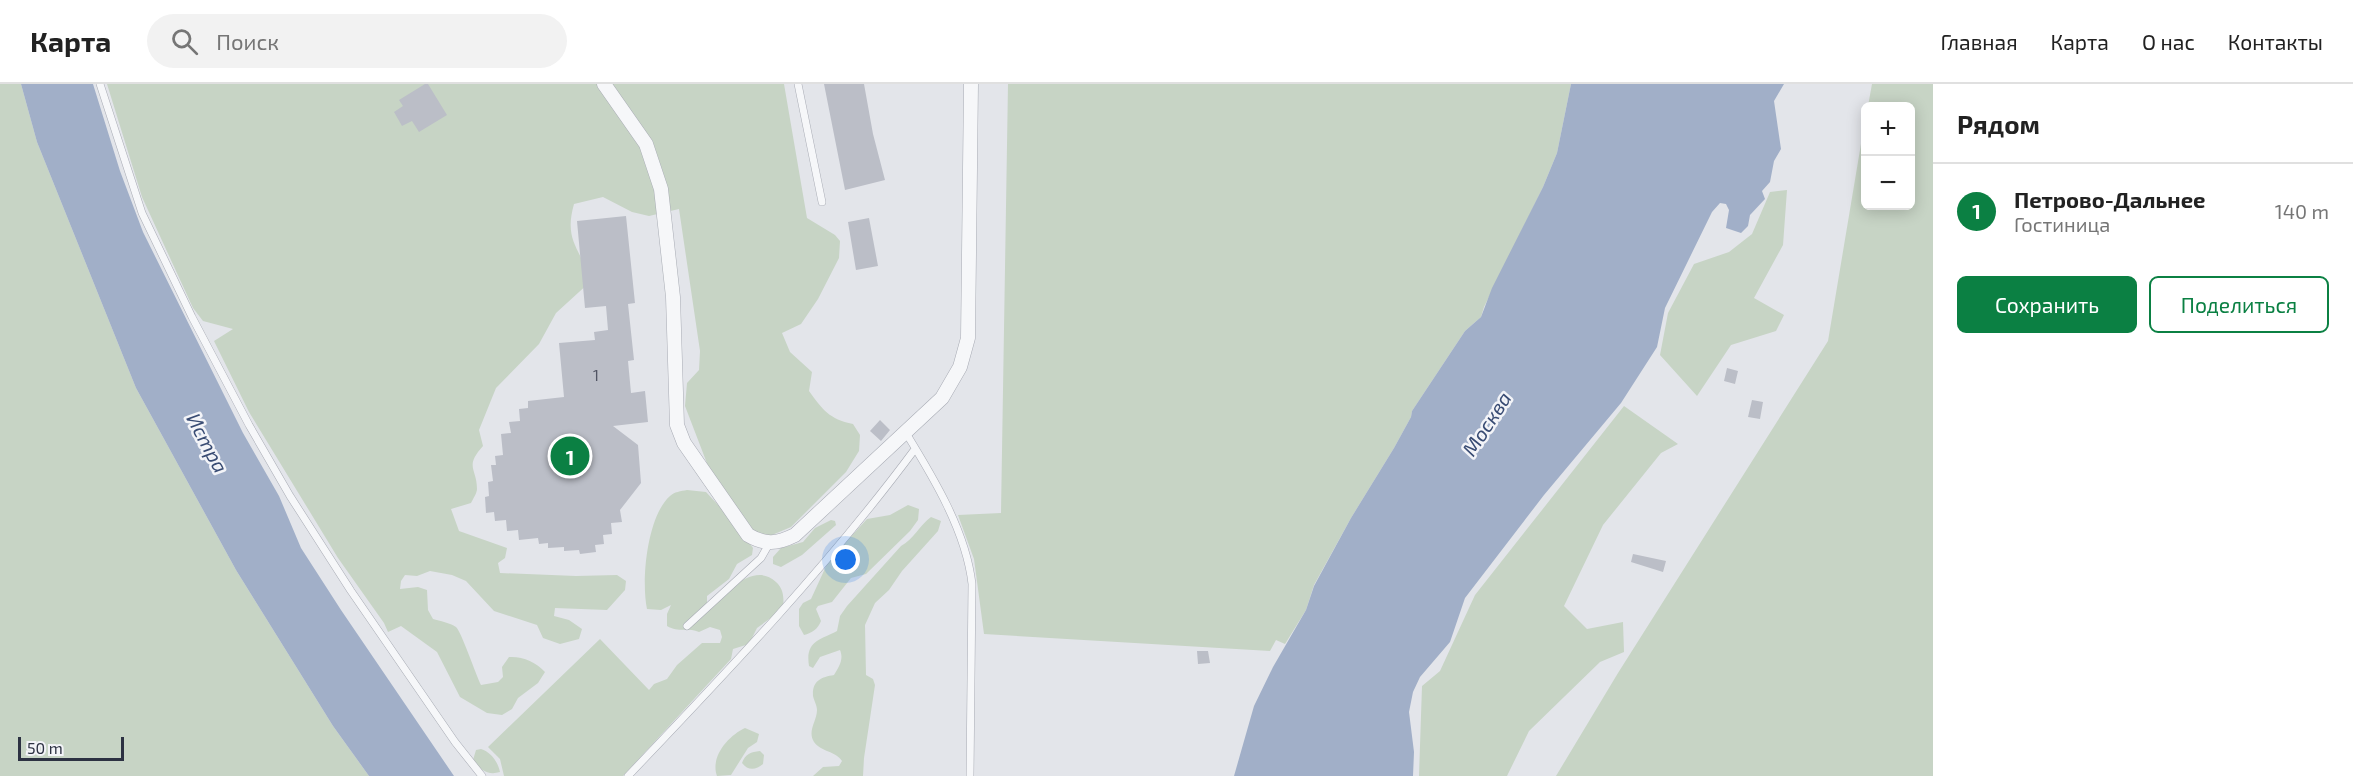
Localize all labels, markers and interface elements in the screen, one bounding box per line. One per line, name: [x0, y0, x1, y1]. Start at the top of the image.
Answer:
search box: [147, 14, 567, 68]
text: Карта: [30, 24, 111, 58]
icon: search: [168, 25, 201, 58]
text: Поиск: [216, 28, 279, 54]
text: Главная: [1941, 29, 2018, 54]
text: Карта: [2051, 29, 2109, 54]
text: О нас: [2142, 29, 2195, 54]
text: Контакты: [2228, 29, 2323, 54]
map controls: [1861, 102, 1915, 210]
button: +: [1861, 102, 1915, 156]
text: Рядом: [1957, 108, 2040, 139]
button: −: [1861, 156, 1915, 210]
text: Петрово-Дальнее: [2014, 186, 2206, 212]
text: 1: [1972, 199, 1981, 223]
text: 140 m: [2275, 199, 2329, 223]
text: Гостиница: [2014, 212, 2110, 236]
button: Сохранить: [1957, 276, 2137, 333]
button: Поделиться: [2149, 276, 2329, 333]
house number: 1: [593, 366, 599, 384]
water label: Москва: [1457, 387, 1516, 460]
water label: Истра: [182, 409, 234, 476]
pin: 1: [550, 434, 590, 478]
your location: [831, 545, 860, 574]
scale bar: [18, 734, 124, 762]
text: 50 m: [27, 738, 63, 757]

